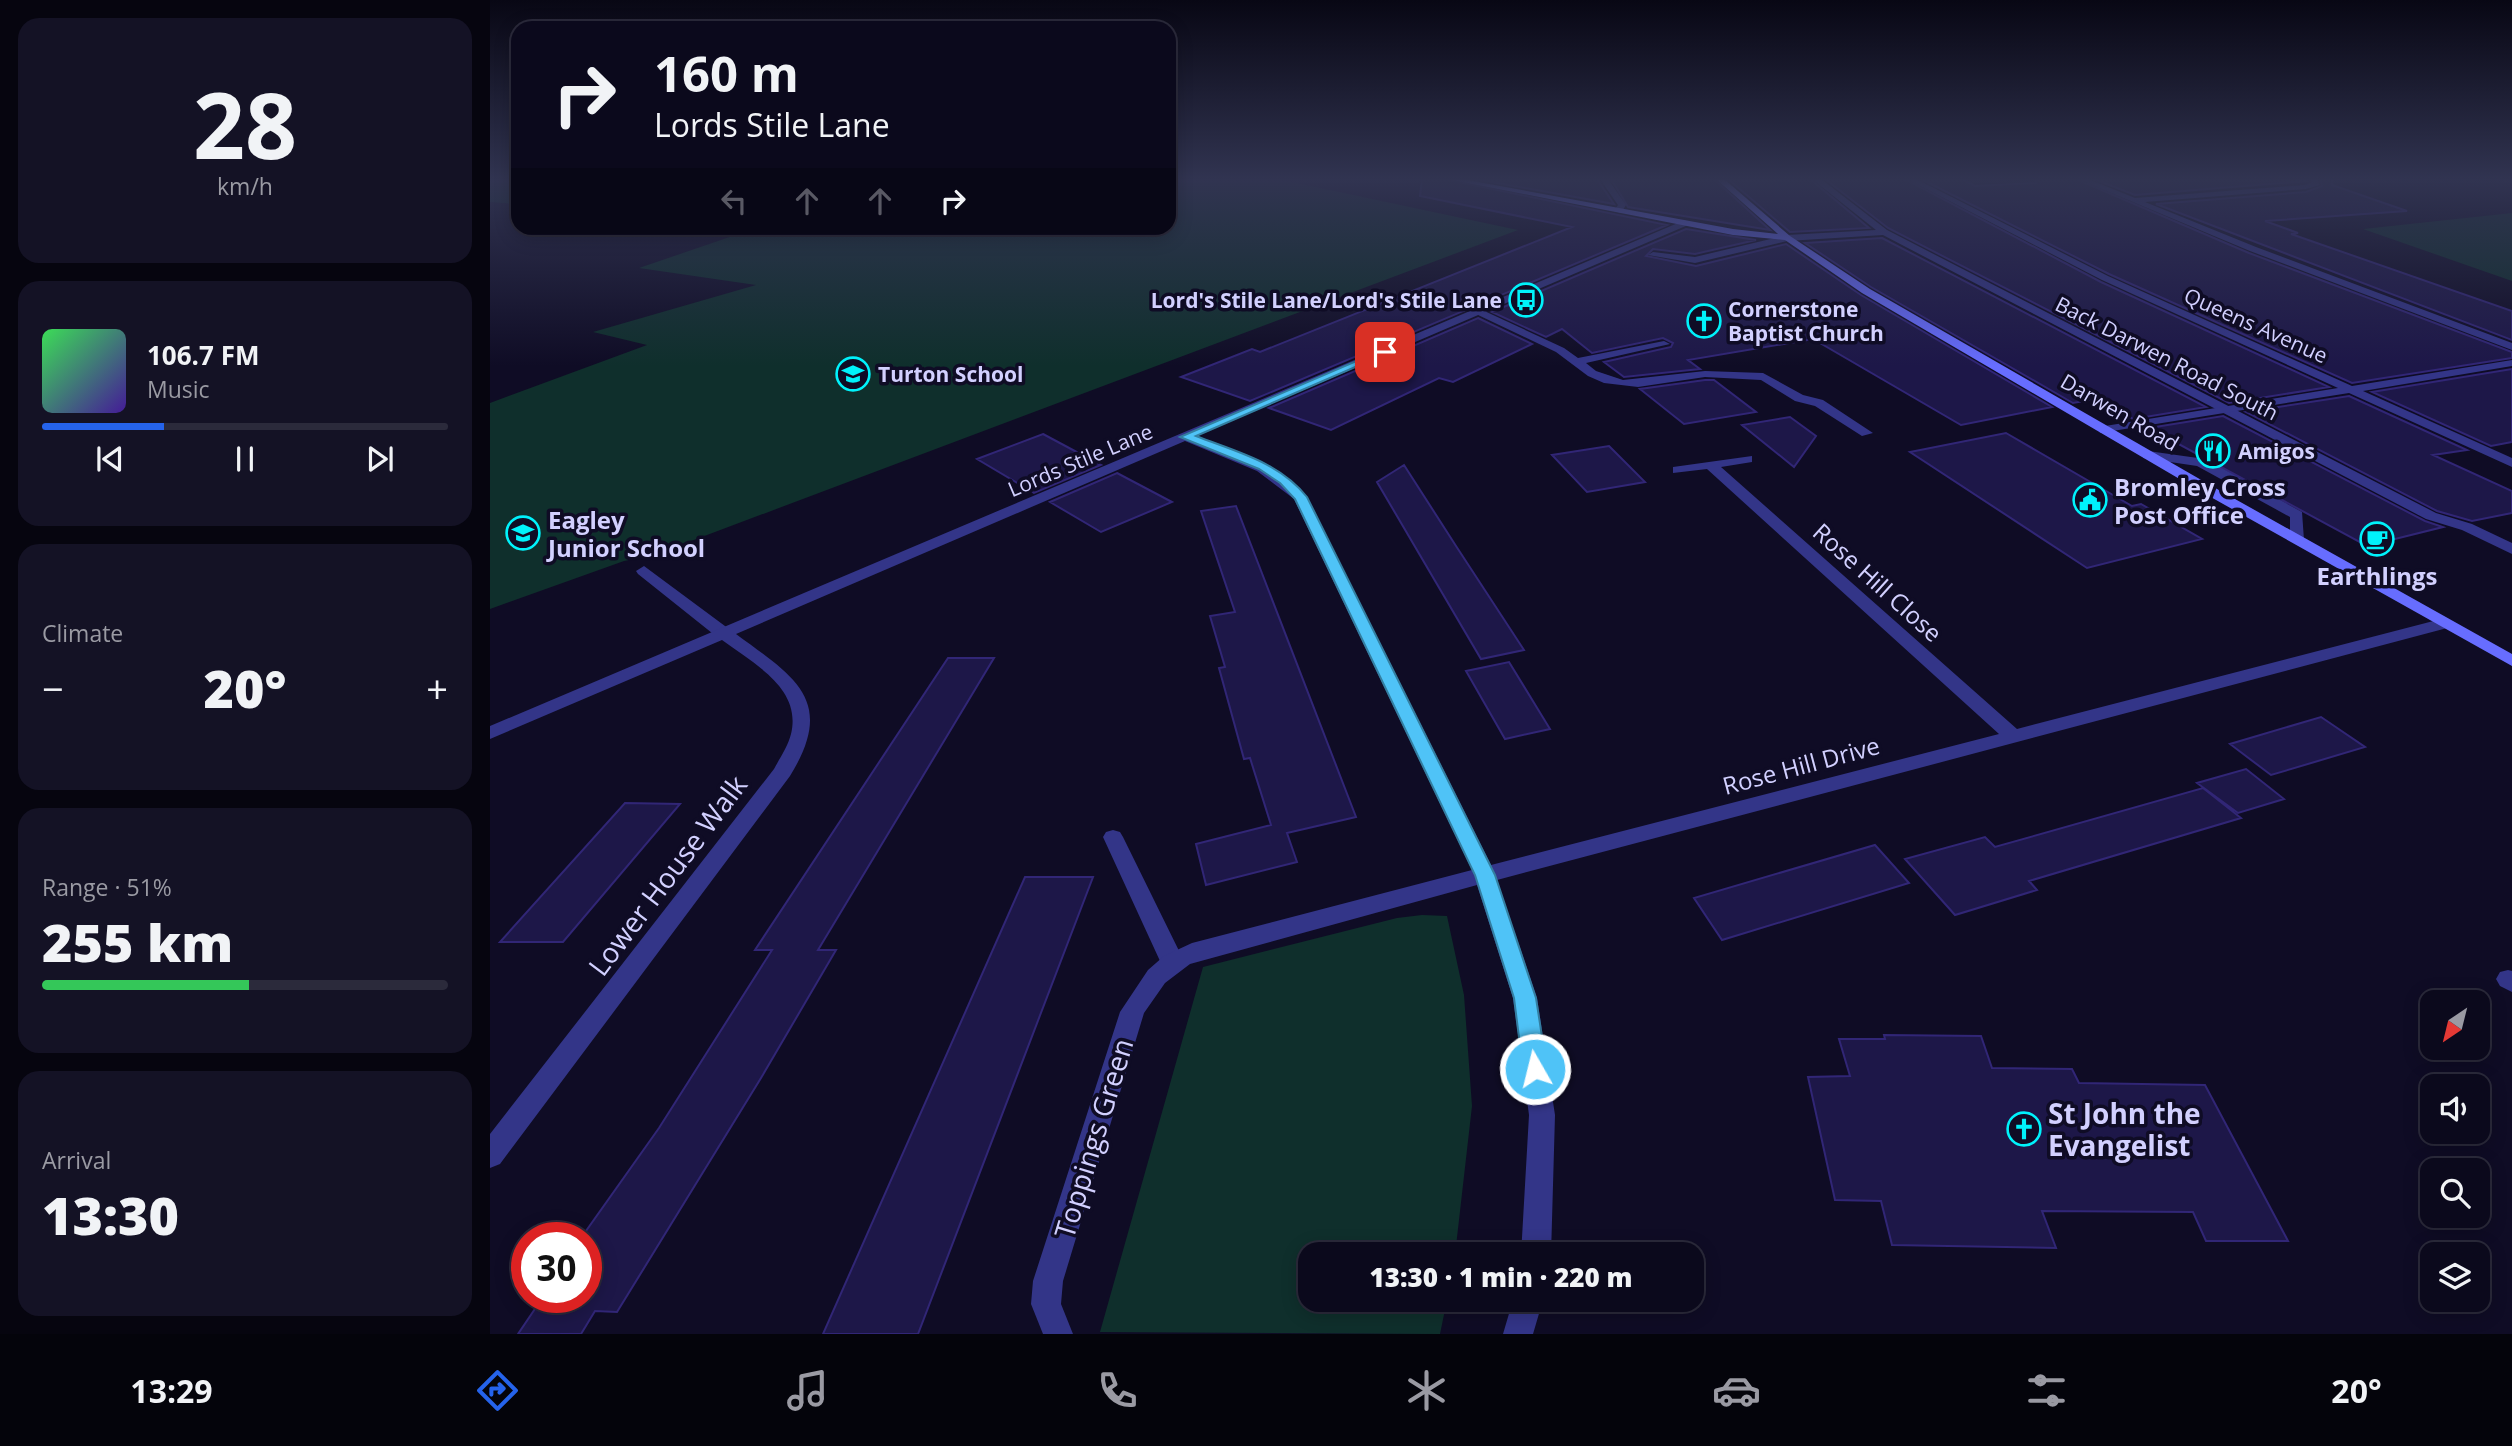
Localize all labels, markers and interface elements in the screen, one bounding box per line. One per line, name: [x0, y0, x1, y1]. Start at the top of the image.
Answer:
text: 160 m: [654, 40, 799, 106]
icon: right: [539, 49, 630, 140]
text: 28: [193, 62, 297, 186]
text: Lords Stile Lane: [654, 103, 890, 146]
text: km/h: [217, 170, 273, 202]
icon: left: [715, 182, 753, 220]
icon: ahead: [788, 182, 826, 220]
icon: ahead: [861, 182, 899, 220]
icon: right: [934, 182, 972, 220]
bus stop icon: Lord's Stile Lane/Lord's Stile Lane: [1507, 281, 1545, 319]
street label: Queens Avenue: [2180, 281, 2332, 369]
place label: Lord's Stile Lane/Lord's Stile Lane: [1151, 286, 1502, 314]
street label: Back Darwen Road South: [2051, 291, 2283, 425]
place label: Cornerstone Baptist Church: [1728, 295, 1884, 347]
church icon: Cornerstone Baptist Church: [1685, 302, 1723, 340]
pin: [1355, 322, 1415, 382]
icon: arrive: [1366, 333, 1404, 371]
text: 106.7 FM: [147, 337, 259, 373]
school or university icon: Turton School: [834, 355, 872, 393]
place label: Turton School: [878, 360, 1023, 388]
street label: Darwen Road: [2057, 368, 2183, 456]
text: Music: [147, 373, 210, 405]
street label: Lords Stile Lane: [1003, 417, 1157, 503]
restaurant icon: Amigos: [2194, 432, 2232, 470]
place label: Amigos: [2238, 437, 2315, 465]
icon: previous: [91, 440, 129, 478]
icon: pause: [226, 440, 264, 478]
icon: next: [361, 440, 399, 478]
place label: Bromley Cross Post Office: [2114, 470, 2286, 531]
public building icon: Bromley Cross Post Office: [2071, 481, 2109, 519]
place label: Eagley Junior School: [546, 503, 705, 564]
school or university icon: Eagley Junior School: [504, 514, 542, 552]
street label: Rose Hill Close: [1806, 515, 1950, 649]
cafe icon: Earthlings: [2358, 520, 2396, 558]
place label: Earthlings: [2317, 559, 2438, 592]
text: Climate: [42, 617, 123, 649]
text: 20°: [204, 652, 286, 723]
text: −: [42, 662, 64, 714]
text: +: [426, 662, 448, 714]
street label: Rose Hill Drive: [1719, 728, 1883, 802]
street label: Lower House Walk: [579, 767, 755, 983]
text: Range · 51%: [42, 871, 172, 903]
text: 255 km: [42, 906, 233, 977]
north arrow: [2420, 990, 2490, 1060]
map controls: [2420, 990, 2490, 1312]
position arrow: [1498, 1032, 1572, 1106]
street label: Toppings Green: [1045, 1033, 1141, 1243]
button: sound: [2420, 1074, 2490, 1144]
place label: St John the Evangelist: [2048, 1094, 2201, 1164]
church icon: St John the Evangelist: [2005, 1110, 2043, 1148]
text: Arrival: [42, 1144, 111, 1176]
button: search: [2420, 1158, 2490, 1228]
text: 13:30: [42, 1179, 179, 1250]
speed limit sign: 30: [511, 1222, 602, 1313]
button: layers: [2420, 1242, 2490, 1312]
text: 13:30 · 1 min · 220 m: [1370, 1259, 1632, 1295]
icon: directions: [473, 1366, 522, 1415]
icon: music: [783, 1366, 832, 1415]
icon: phone: [1093, 1366, 1142, 1415]
icon: climate: [1402, 1366, 1451, 1415]
icon: car: [1712, 1366, 1761, 1415]
icon: filters: [2022, 1366, 2071, 1415]
text: 13:29: [130, 1369, 213, 1412]
text: 20°: [2331, 1369, 2382, 1412]

